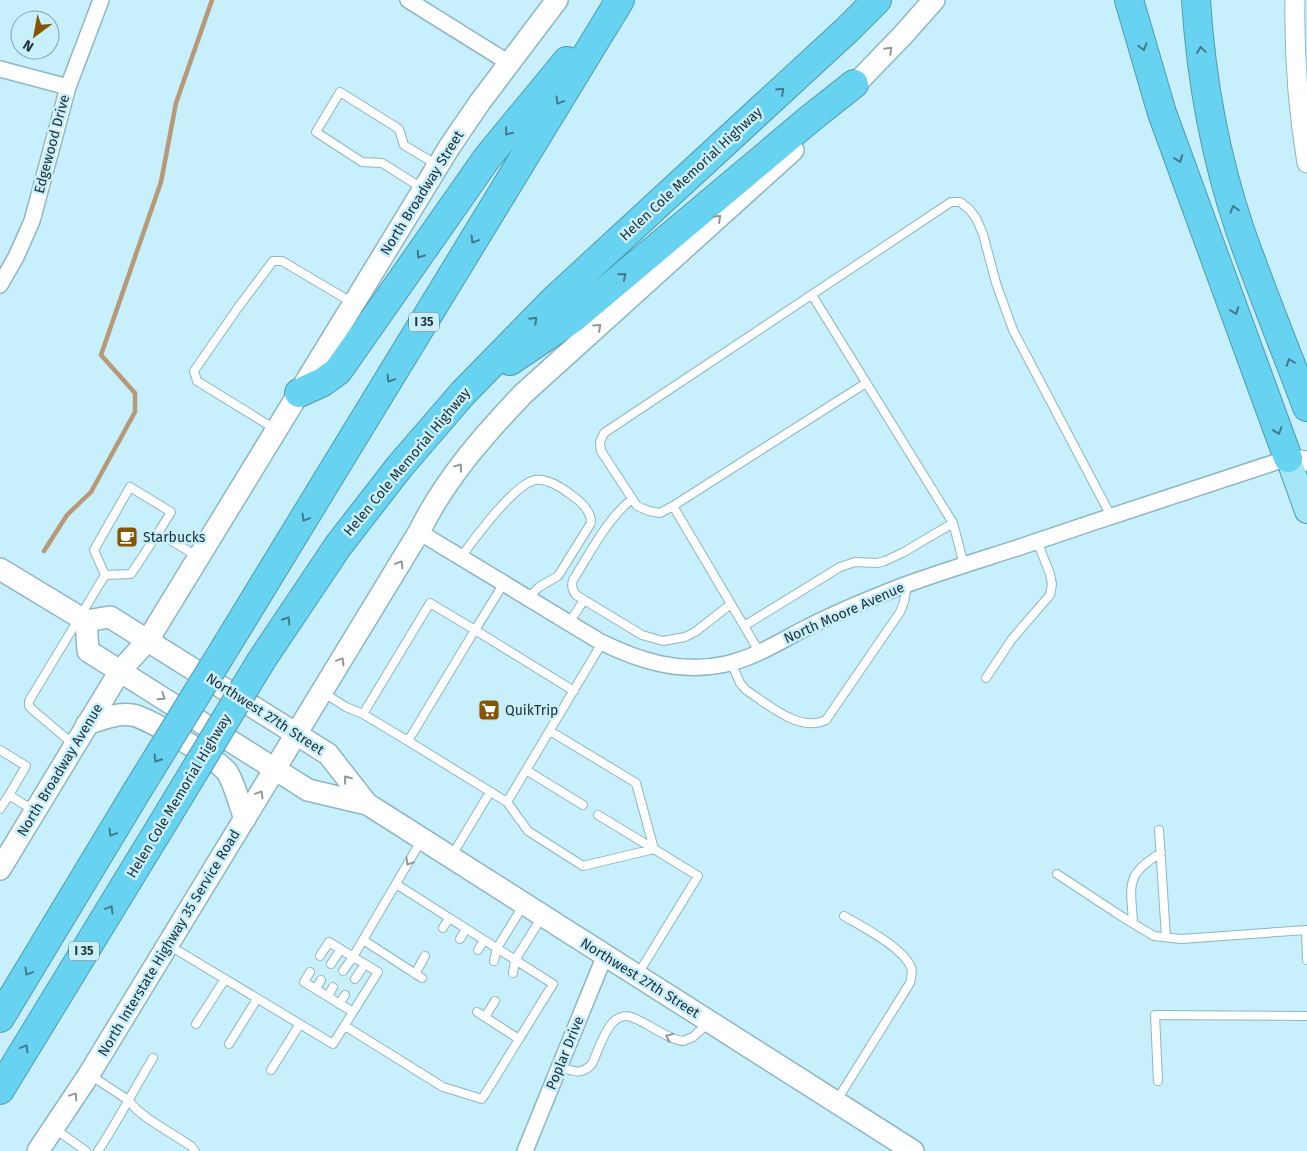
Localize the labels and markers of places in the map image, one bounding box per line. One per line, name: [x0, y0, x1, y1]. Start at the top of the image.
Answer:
cafe icon: Starbucks: [115, 525, 139, 549]
place label: Starbucks: [143, 529, 206, 546]
supermarket icon: QuikTrip: [477, 698, 501, 722]
place label: QuikTrip: [505, 702, 558, 719]

